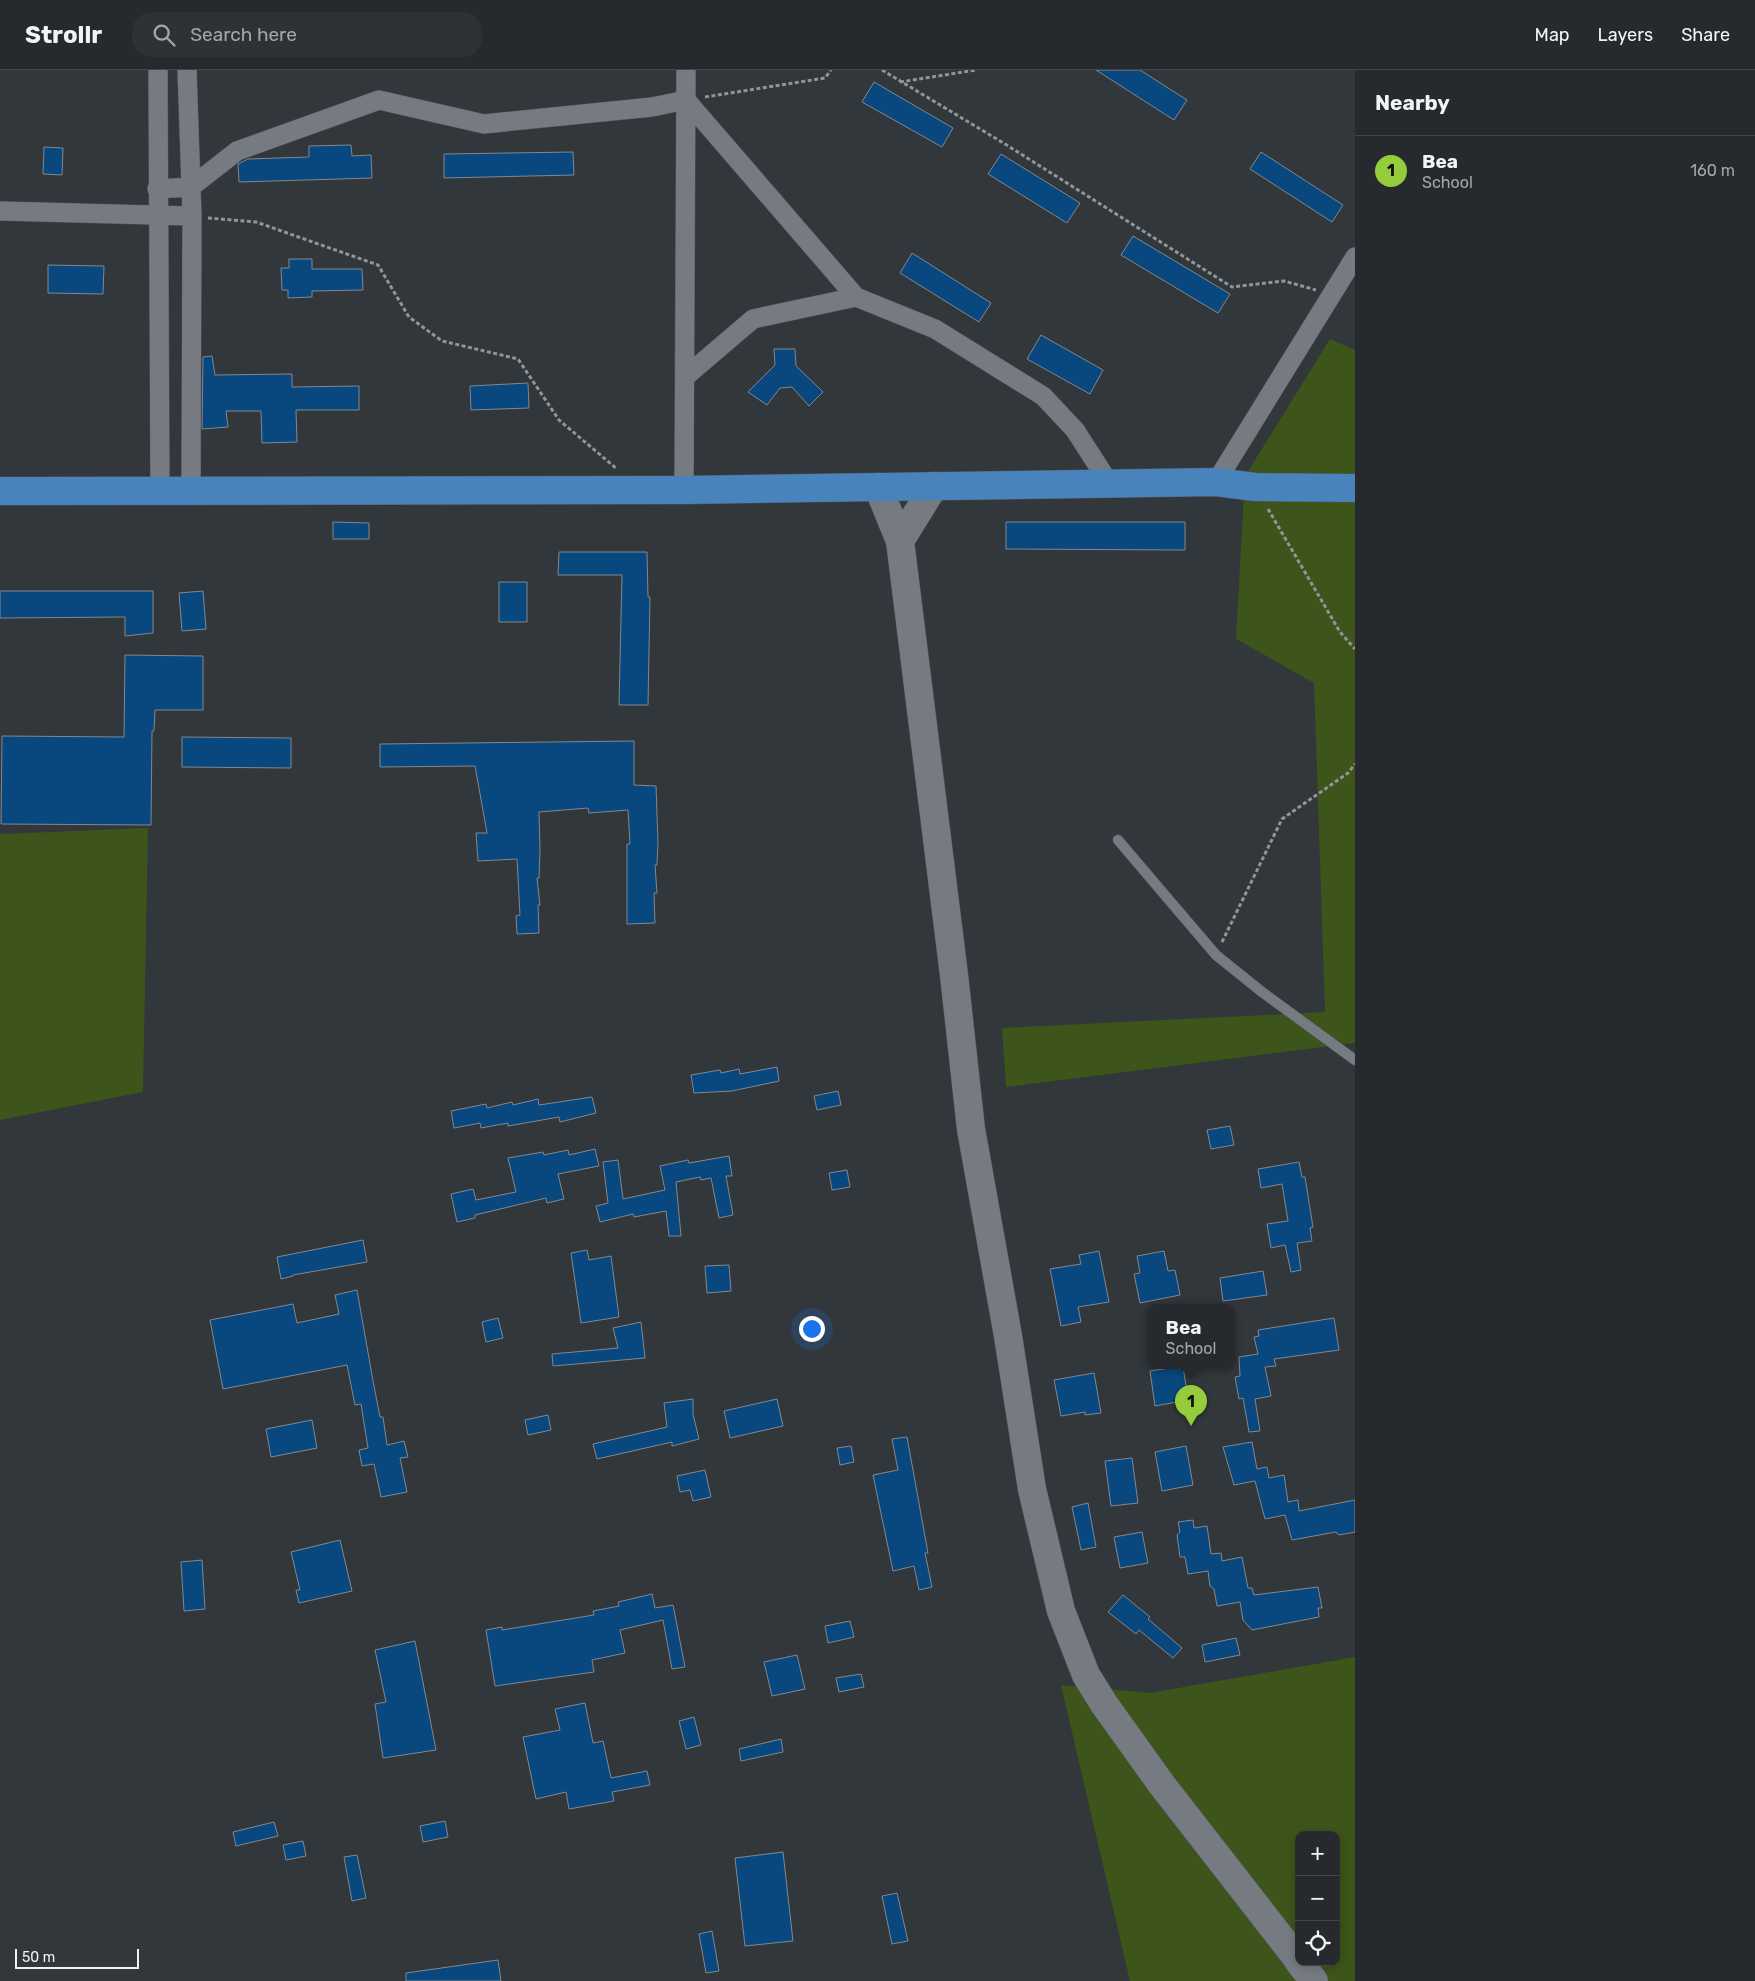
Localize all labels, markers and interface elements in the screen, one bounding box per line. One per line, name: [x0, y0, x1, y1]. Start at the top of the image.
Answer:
search box: [132, 12, 482, 57]
text: Strollr: [25, 21, 102, 49]
icon: search: [150, 21, 178, 49]
text: Search here: [190, 23, 297, 46]
text: Map: [1535, 24, 1570, 46]
text: Layers: [1598, 24, 1653, 46]
text: Share: [1681, 24, 1730, 46]
text: Nearby: [1375, 90, 1450, 115]
text: Bea: [1422, 150, 1458, 173]
text: 1: [1387, 161, 1395, 180]
text: 160 m: [1690, 161, 1735, 180]
text: School: [1422, 173, 1473, 192]
popup: [1147, 1304, 1235, 1369]
your location: [799, 1316, 825, 1342]
text: Bea: [1166, 1316, 1201, 1339]
text: School: [1166, 1339, 1216, 1358]
pin: 1: [1175, 1385, 1207, 1426]
map controls: [1295, 1831, 1340, 1966]
button: +: [1295, 1831, 1340, 1876]
button: −: [1295, 1876, 1340, 1921]
button: locate: [1295, 1921, 1340, 1966]
scale bar: [15, 1946, 139, 1969]
text: 50 m: [22, 1949, 55, 1966]

